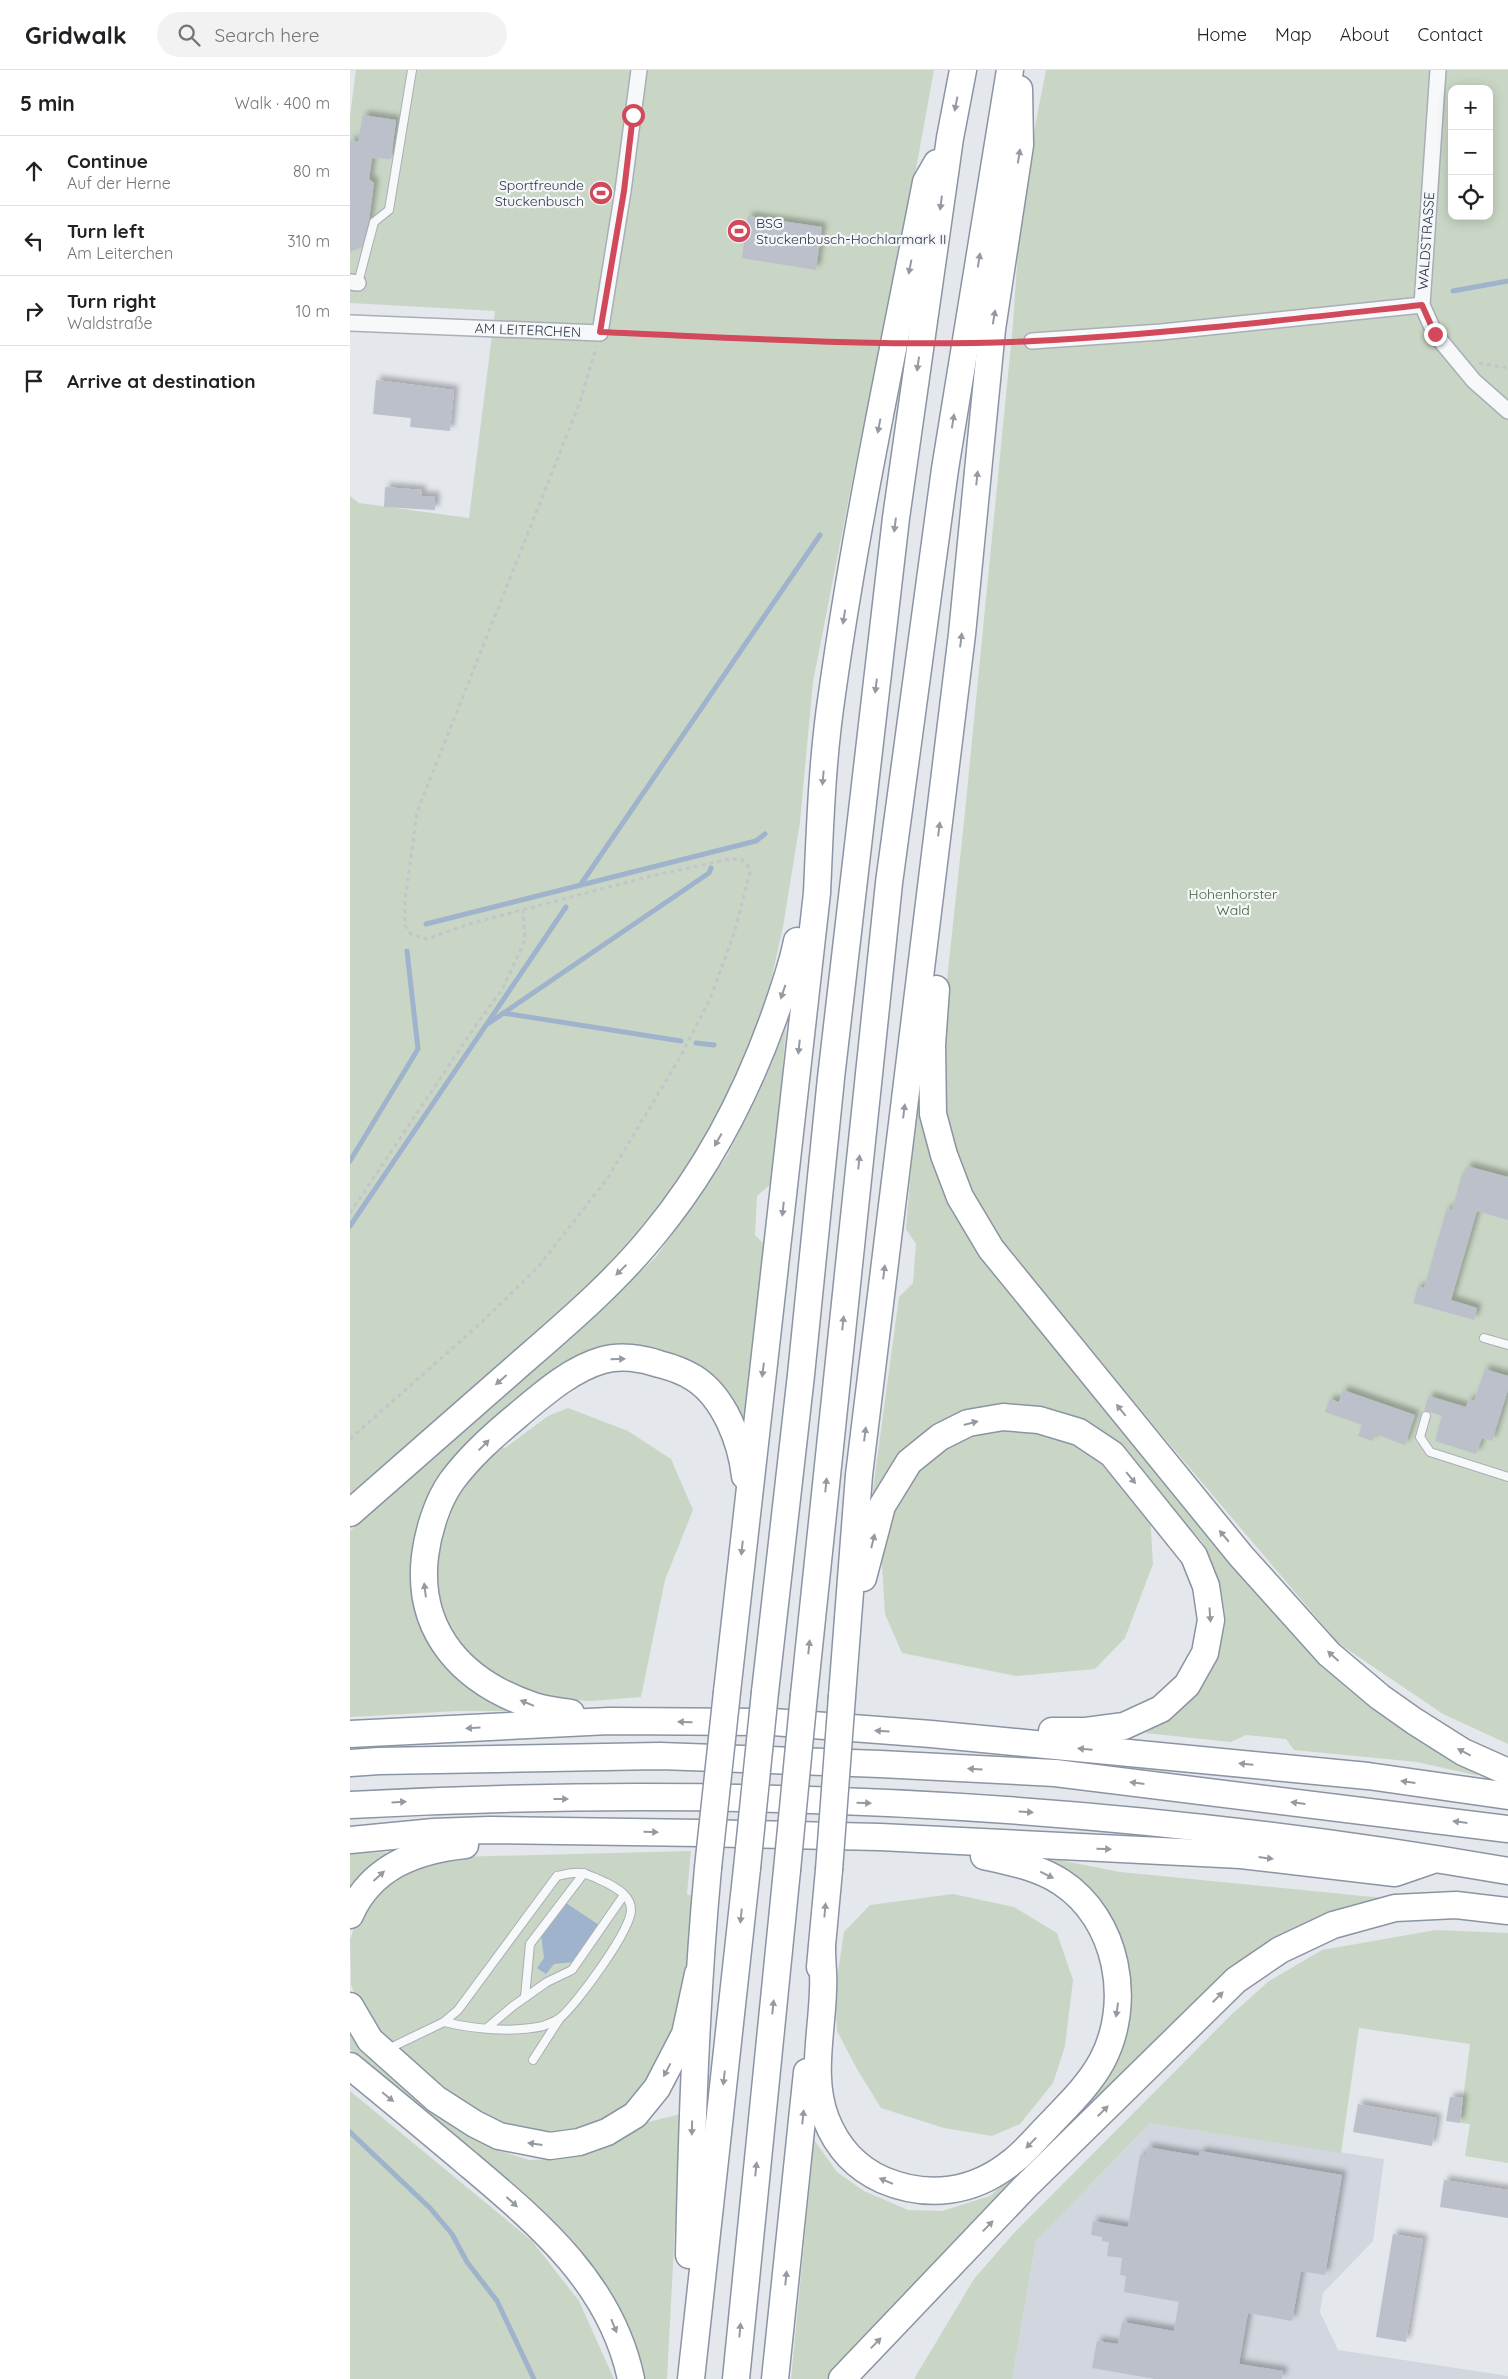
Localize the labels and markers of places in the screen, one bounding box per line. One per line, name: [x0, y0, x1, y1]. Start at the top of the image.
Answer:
place label: Sportfreunde Stuckenbusch: [495, 176, 584, 210]
sports icon: Sportfreunde Stuckenbusch: [588, 180, 614, 206]
place label: BSG Stuckenbusch-Hochlarmark II: [756, 214, 946, 248]
sports icon: BSG Stuckenbusch-Hochlarmark II: [726, 218, 752, 244]

